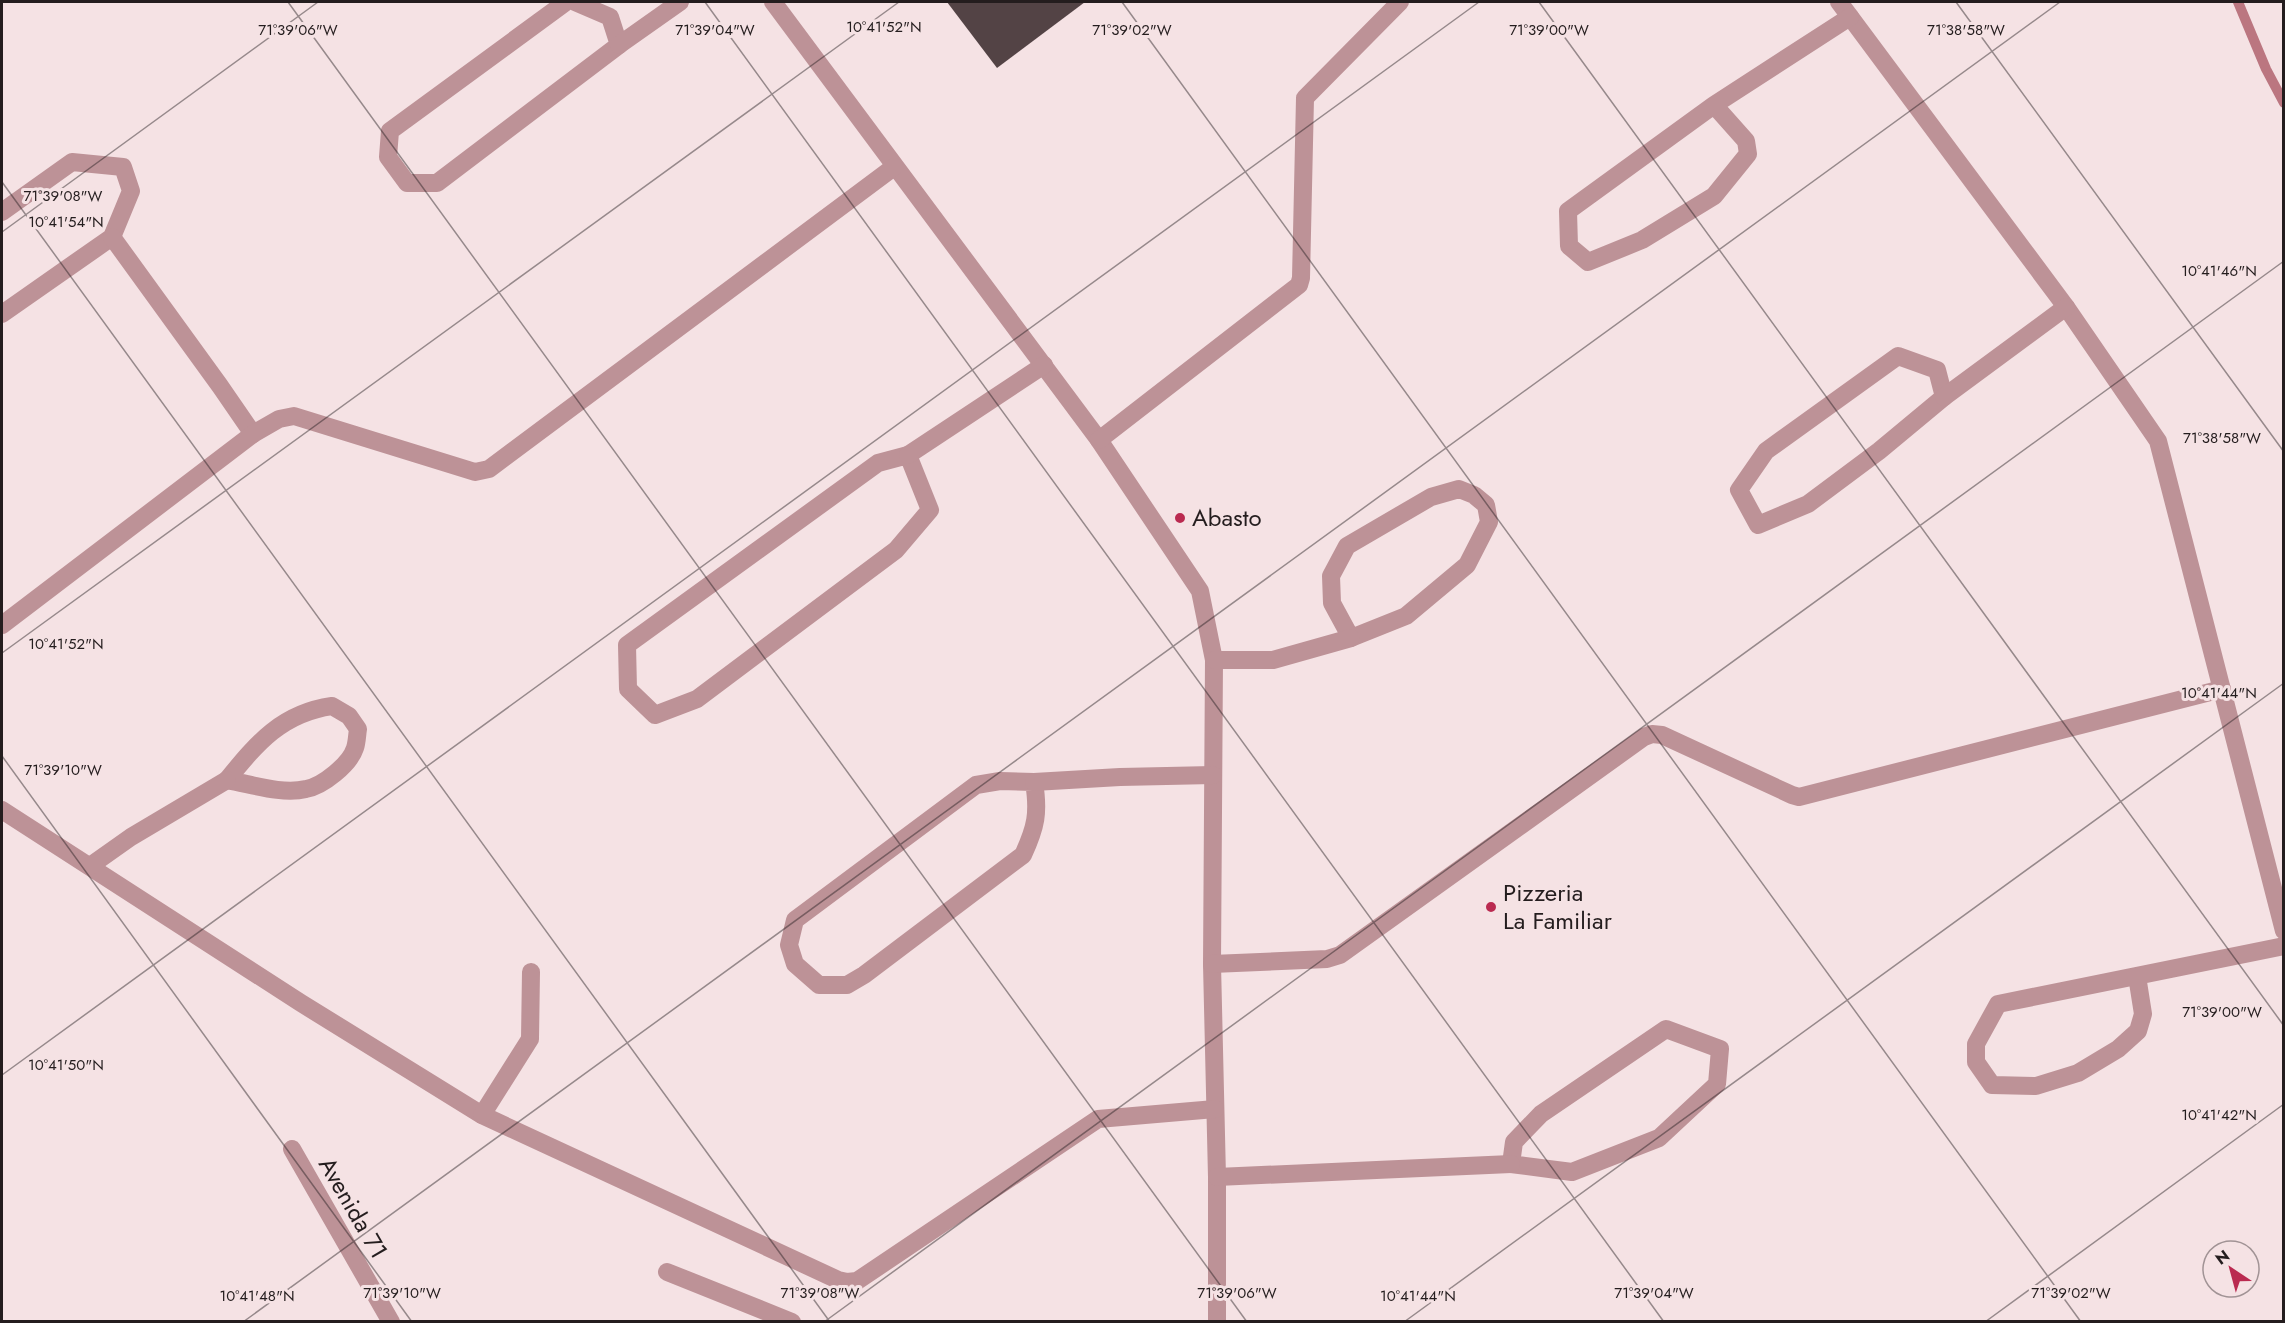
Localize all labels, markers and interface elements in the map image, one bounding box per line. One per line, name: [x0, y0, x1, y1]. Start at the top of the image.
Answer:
text: 10°41'52"N: [846, 16, 922, 38]
text: 71°39'06"W: [258, 19, 338, 41]
text: 71°39'04"W: [675, 19, 755, 41]
text: 71°39'02"W: [1092, 19, 1172, 41]
text: 71°39'00"W: [1509, 19, 1589, 41]
text: 71°38'58"W: [1927, 19, 2005, 41]
text: 71°39'08"W: [24, 185, 103, 207]
text: 10°41'54"N: [28, 211, 104, 233]
text: 10°41'46"N: [2181, 260, 2257, 282]
text: 71°38'58"W: [2183, 427, 2261, 449]
place label: Abasto: [1192, 500, 1262, 535]
marker: Abasto: [1173, 511, 1187, 525]
text: 10°41'52"N: [28, 633, 104, 655]
text: 10°41'44"N: [2181, 682, 2257, 704]
text: 71°39'10"W: [24, 759, 102, 781]
place label: Pizzeria La Familiar: [1503, 875, 1613, 938]
marker: Pizzeria La Familiar: [1484, 900, 1498, 914]
text: 71°39'00"W: [2182, 1001, 2262, 1023]
text: 10°41'50"N: [28, 1054, 104, 1076]
text: 10°41'42"N: [2181, 1104, 2257, 1126]
street label: Avenida 71: [310, 1151, 397, 1265]
north arrow: [2201, 1239, 2261, 1299]
text: N: [2211, 1244, 2234, 1270]
text: 71°39'10"W: [363, 1282, 441, 1304]
text: 71°39'08"W: [781, 1282, 860, 1304]
text: 71°39'06"W: [1197, 1282, 1277, 1304]
text: 71°39'04"W: [1614, 1282, 1694, 1304]
text: 71°39'02"W: [2031, 1282, 2111, 1304]
text: 10°41'48"N: [219, 1285, 295, 1307]
text: 10°41'44"N: [1380, 1285, 1456, 1307]

